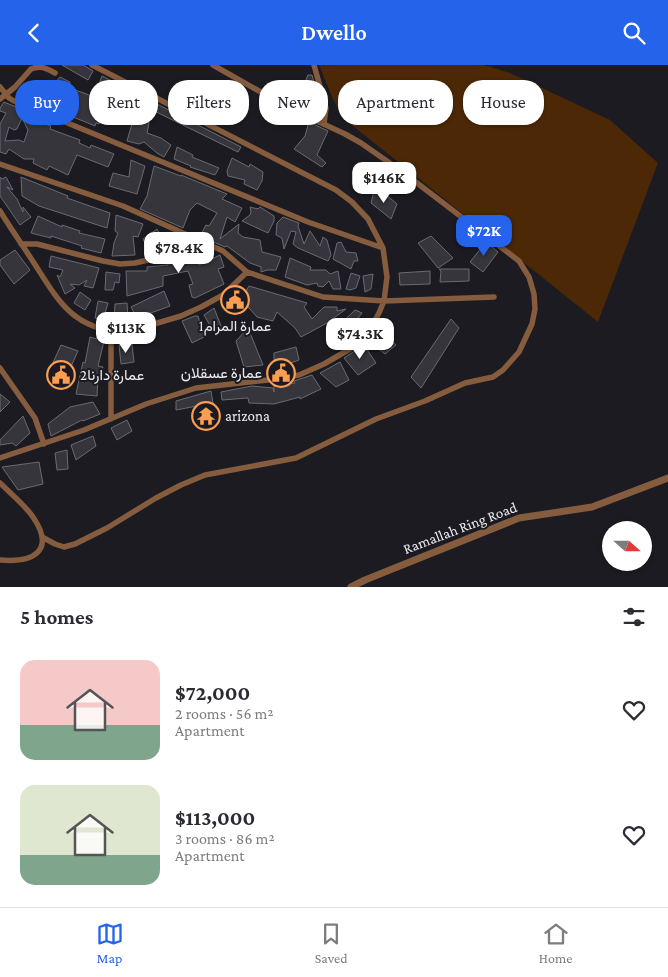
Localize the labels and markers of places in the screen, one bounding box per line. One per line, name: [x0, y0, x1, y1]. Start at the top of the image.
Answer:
pin: $146K: [349, 161, 419, 204]
pin: $72K: [454, 215, 514, 257]
pin: $78.4K: [138, 231, 220, 274]
public building icon: عمارة المرام1: [220, 285, 250, 315]
pin: $113K: [91, 311, 161, 354]
pin: $74.3K: [319, 317, 401, 360]
place label: عمارة المرام1: [199, 318, 272, 336]
public building icon: عمارة عسقلان: [266, 358, 296, 388]
public building icon: عمارة دارنا2: [46, 360, 76, 390]
place label: عمارة عسقلان: [181, 365, 262, 382]
place label: عمارة دارنا2: [80, 367, 144, 384]
temple icon: arizona: [191, 401, 221, 431]
place label: arizona: [225, 408, 270, 424]

